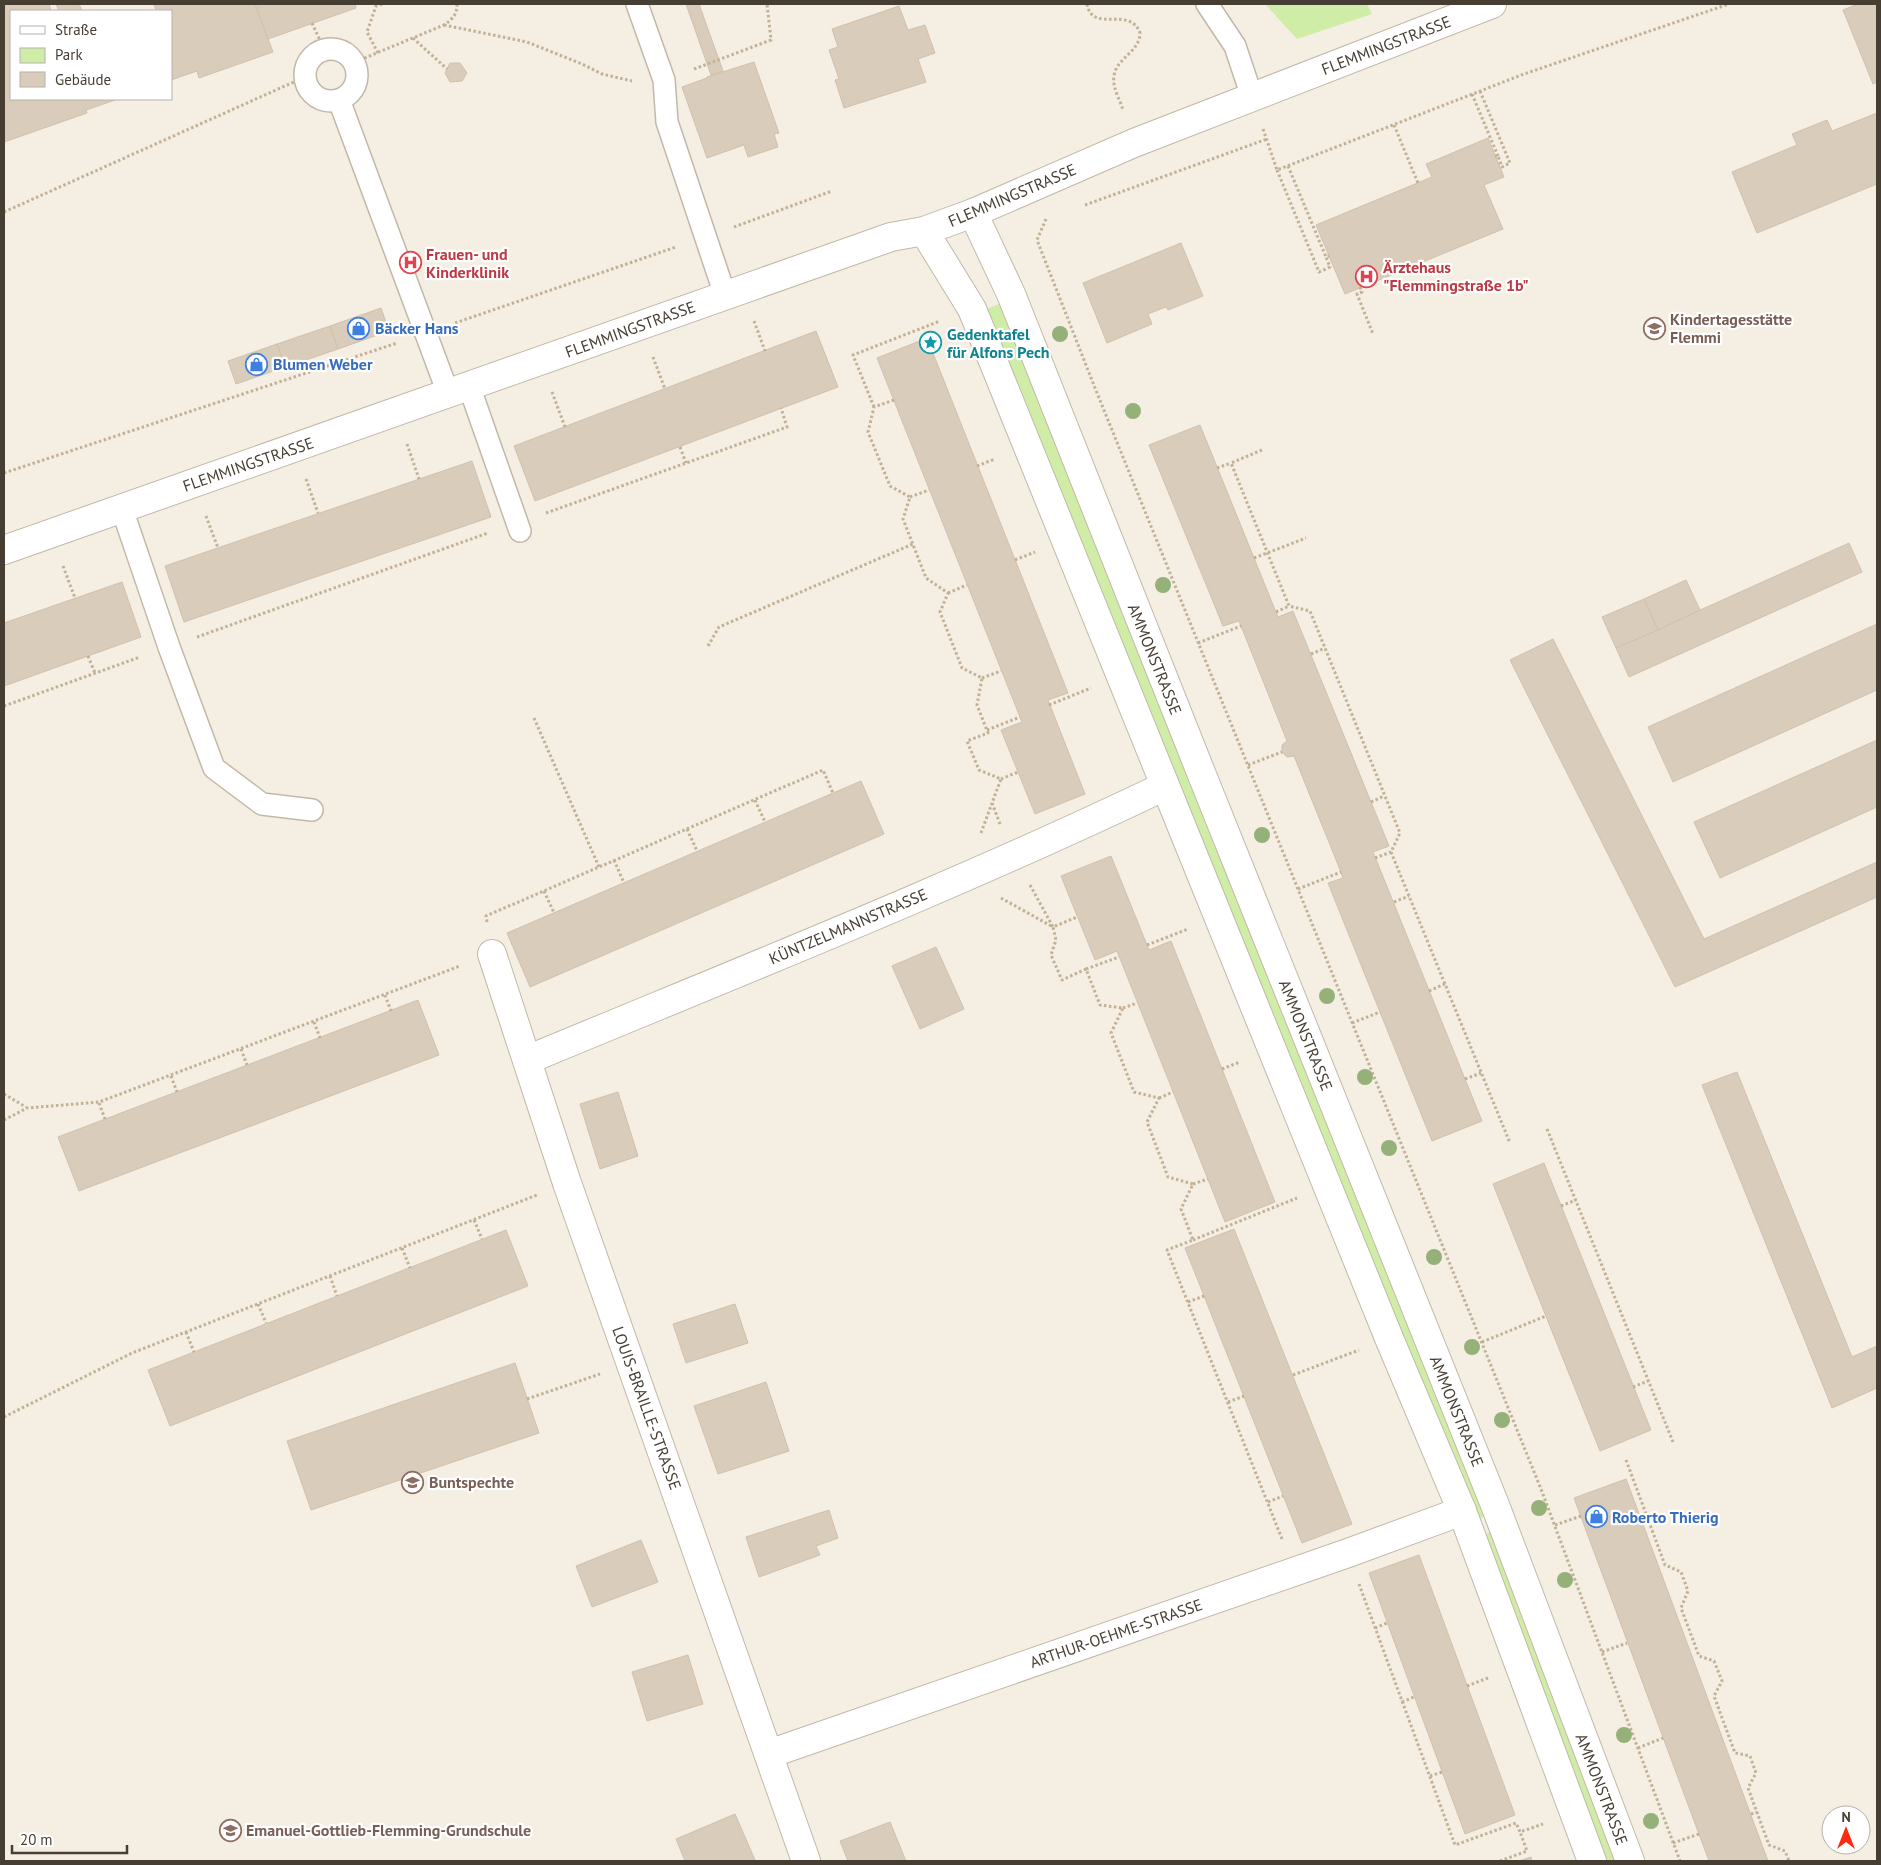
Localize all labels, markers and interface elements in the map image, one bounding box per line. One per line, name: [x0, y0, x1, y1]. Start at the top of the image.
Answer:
legend: [10, 10, 172, 100]
street label: FLEMMINGSTRASSE: [1318, 11, 1454, 79]
text: Straße: [55, 20, 97, 39]
text: Park: [55, 45, 83, 64]
text: Gebäude: [55, 70, 111, 89]
street label: FLEMMINGSTRASSE: [945, 159, 1079, 231]
place label: Frauen- und Kinderklinik: [426, 244, 509, 282]
hospital icon: Frauen- und Kinderklinik: [398, 251, 422, 275]
place label: Ärztehaus "Flemmingstraße 1b": [1383, 257, 1529, 295]
hospital icon: Ärztehaus "Flemmingstraße 1b": [1355, 264, 1379, 288]
street label: FLEMMINGSTRASSE: [562, 296, 698, 362]
place label: Kindertagesstätte Flemmi: [1670, 309, 1792, 347]
shop icon: Bäcker Hans: [347, 316, 371, 340]
school or university icon: Kindertagesstätte Flemmi: [1642, 316, 1666, 340]
place label: Bäcker Hans: [375, 318, 459, 338]
place label: Gedenktafel für Alfons Pech: [947, 324, 1050, 362]
place icon: Gedenktafel für Alfons Pech: [919, 331, 943, 355]
shop icon: Blumen Weber: [245, 352, 269, 376]
place label: Blumen Weber: [273, 354, 373, 374]
street label: FLEMMINGSTRASSE: [180, 432, 316, 496]
street label: AMMONSTRASSE: [1124, 601, 1186, 717]
street label: KÜNTZELMANNSTRASSE: [766, 884, 930, 968]
street label: AMMONSTRASSE: [1275, 977, 1337, 1093]
street label: LOUIS-BRAILLE-STRASSE: [608, 1324, 686, 1492]
street label: AMMONSTRASSE: [1426, 1353, 1488, 1469]
school or university icon: Buntspechte: [401, 1470, 425, 1494]
place label: Buntspechte: [429, 1472, 514, 1492]
shop icon: Roberto Thierig: [1584, 1505, 1608, 1529]
place label: Roberto Thierig: [1612, 1507, 1719, 1527]
street label: ARTHUR-OEHME-STRASSE: [1027, 1594, 1205, 1672]
street label: AMMONSTRASSE: [1572, 1730, 1632, 1848]
north arrow: [1821, 1805, 1871, 1855]
text: N: [1841, 1808, 1851, 1826]
school or university icon: Emanuel-Gottlieb-Flemming-Grundschule: [218, 1818, 242, 1842]
place label: Emanuel-Gottlieb-Flemming-Grundschule: [246, 1820, 531, 1840]
scale bar: [12, 1822, 128, 1854]
text: 20 m: [20, 1830, 53, 1849]

